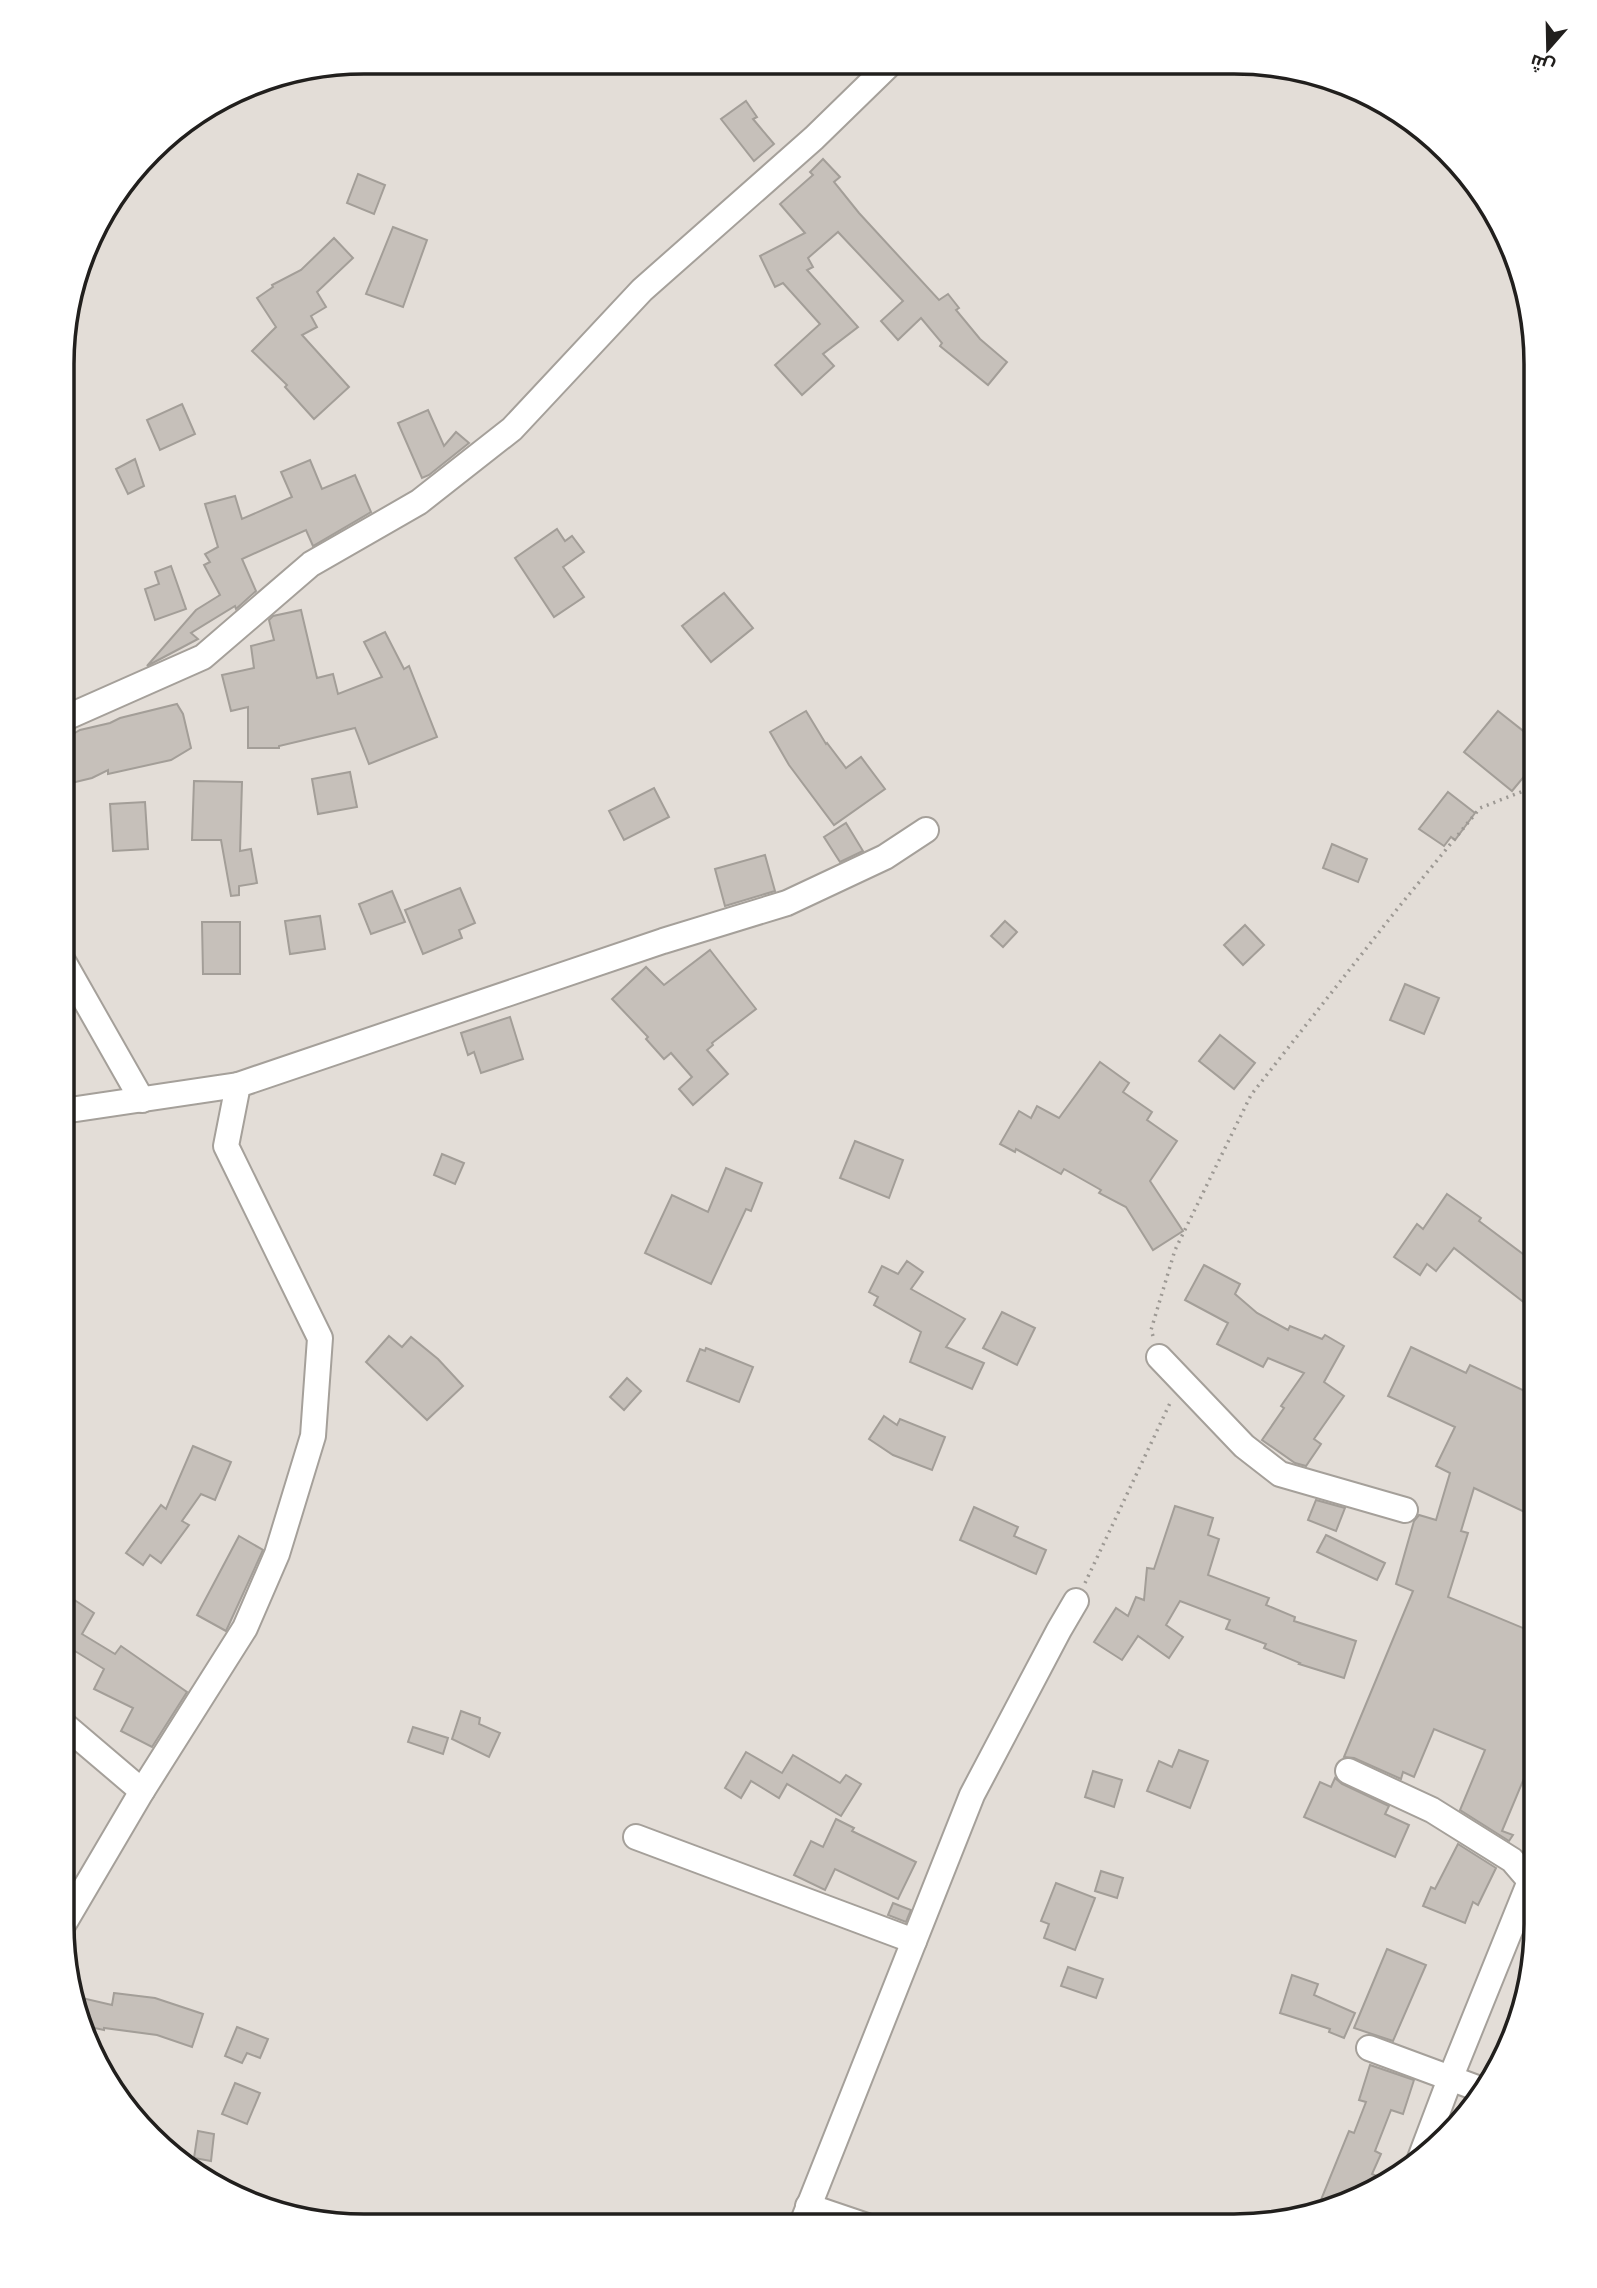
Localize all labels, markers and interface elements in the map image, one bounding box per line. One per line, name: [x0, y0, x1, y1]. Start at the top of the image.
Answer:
north arrow: [1513, 14, 1583, 84]
text: ش: [1527, 50, 1558, 80]

